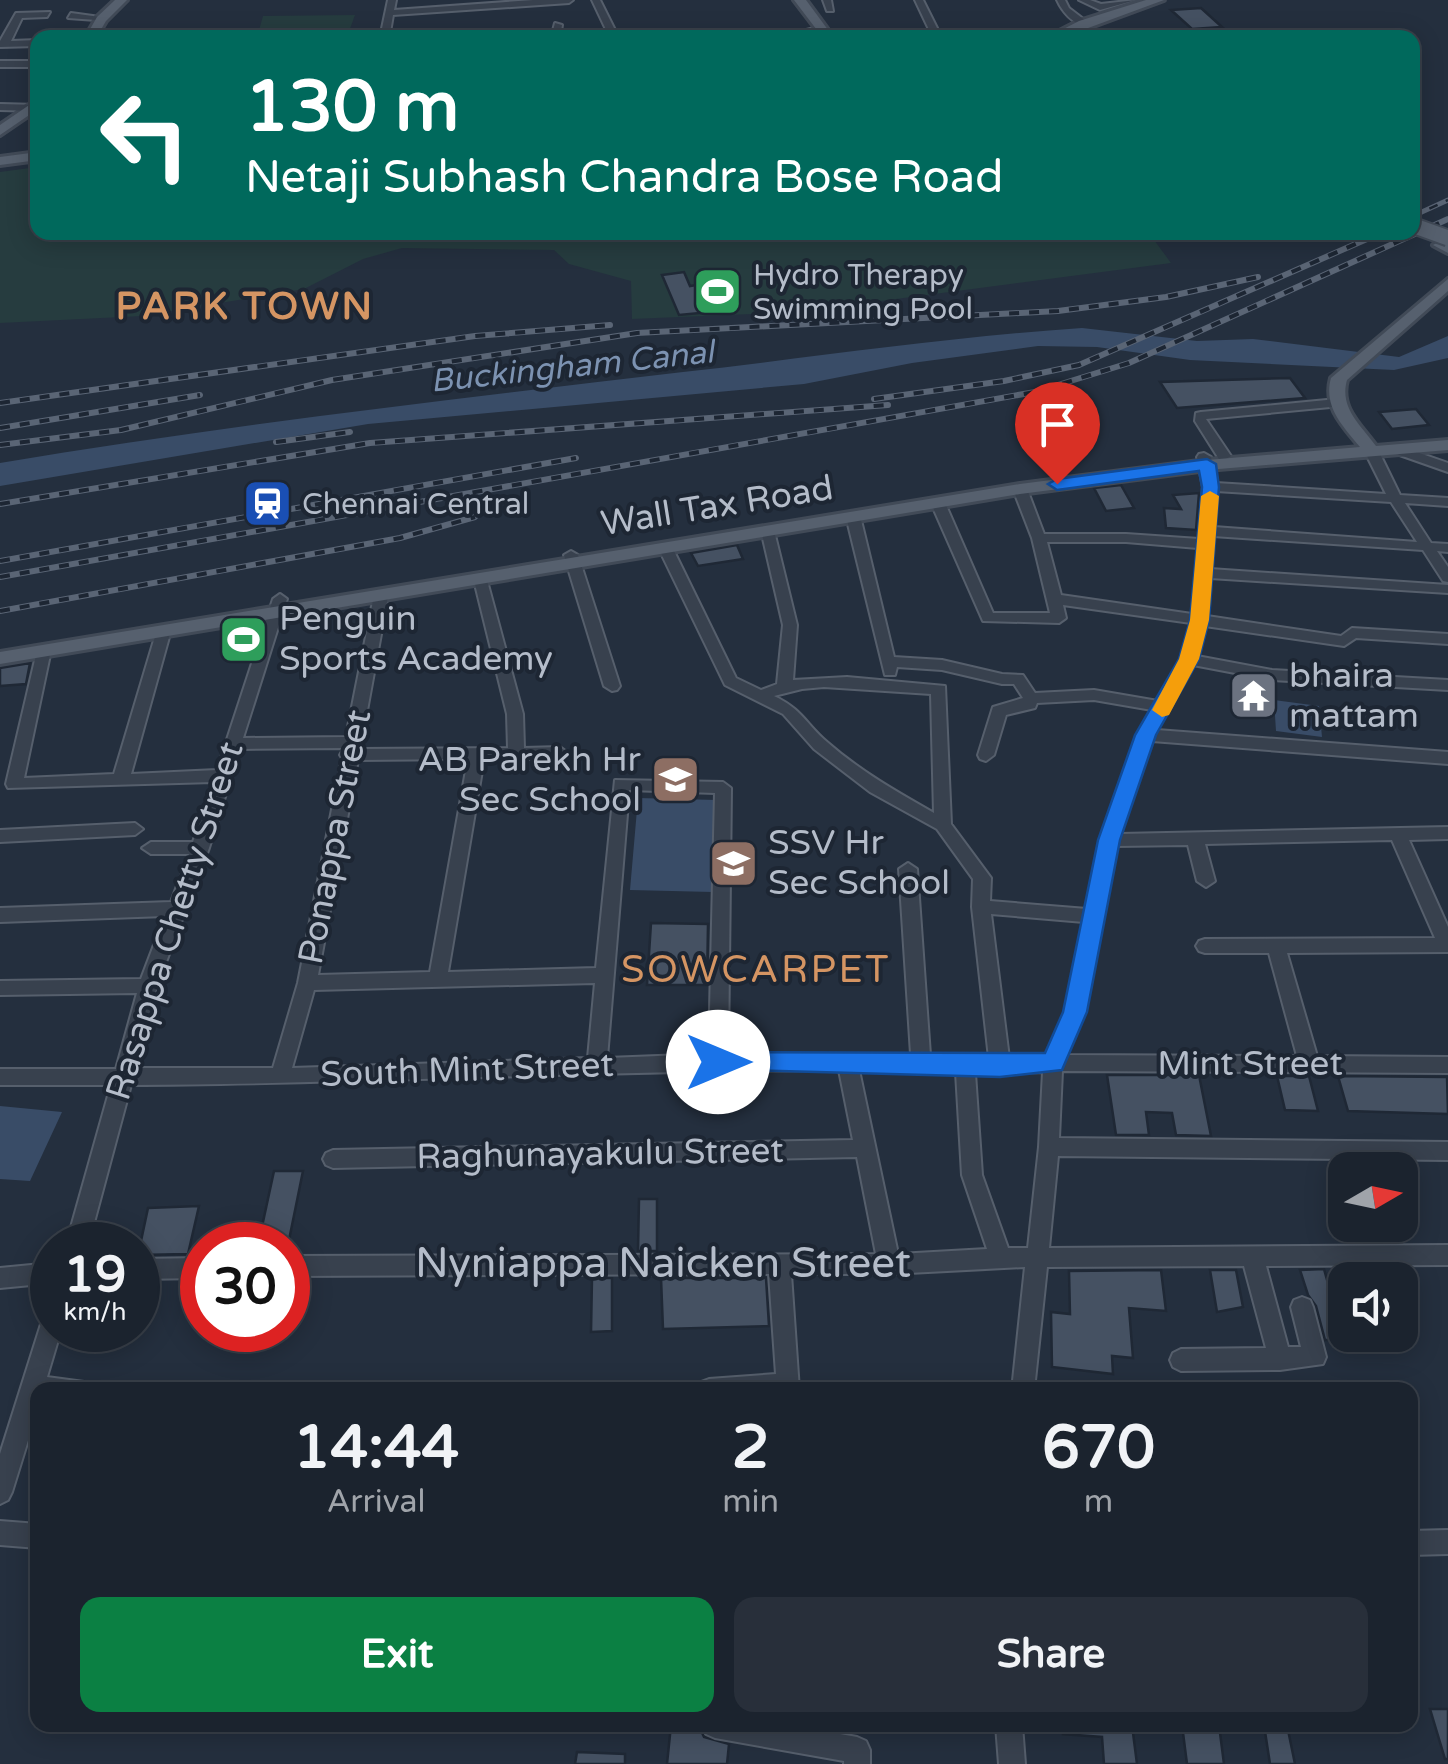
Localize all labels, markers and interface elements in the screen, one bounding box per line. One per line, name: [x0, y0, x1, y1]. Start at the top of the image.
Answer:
text: 130 m: [245, 66, 459, 150]
icon: left: [80, 70, 210, 200]
text: Netaji Subhash Chandra Bose Road: [245, 151, 1003, 205]
place label: Hydro Therapy Swimming Pool: [753, 257, 973, 328]
sports icon: Hydro Therapy Swimming Pool: [692, 266, 744, 318]
district label: PARK TOWN: [115, 284, 375, 330]
water label: Buckingham Canal: [429, 333, 719, 401]
pin: [1015, 382, 1100, 485]
icon: arrive: [1030, 397, 1085, 452]
street label: Wall Tax Road: [598, 467, 836, 545]
station icon: Chennai Central: [241, 478, 293, 530]
place label: Chennai Central: [302, 486, 529, 523]
place label: Penguin Sports Academy: [279, 598, 553, 680]
sports icon: Penguin Sports Academy: [218, 613, 270, 665]
place label: bhaira mattam: [1289, 655, 1419, 737]
temple icon: bhaira mattam: [1228, 670, 1280, 722]
street label: Ponappa Street: [290, 706, 380, 968]
street label: Rasappa Chetty Street: [97, 737, 253, 1105]
place label: AB Parekh Hr Sec School: [418, 739, 642, 821]
school or university icon: AB Parekh Hr Sec School: [650, 754, 702, 806]
place label: SSV Hr Sec School: [768, 822, 950, 904]
school or university icon: SSV Hr Sec School: [707, 837, 759, 889]
district label: SOWCARPET: [621, 947, 891, 993]
position arrow: [666, 1010, 770, 1114]
street label: Mint Street: [1157, 1043, 1343, 1085]
street label: South Mint Street: [320, 1044, 614, 1096]
street label: Raghunayakulu Street: [416, 1130, 784, 1178]
north arrow: [1328, 1152, 1418, 1242]
map controls: [1328, 1152, 1418, 1352]
speed limit sign: 30: [180, 1222, 310, 1352]
street label: Nyniappa Naicken Street: [415, 1238, 911, 1289]
text: 19: [64, 1245, 126, 1305]
button: sound: [1328, 1262, 1418, 1352]
text: km/h: [64, 1297, 126, 1327]
text: 14:44: [293, 1412, 459, 1484]
text: 2: [732, 1412, 769, 1484]
text: 670: [1042, 1412, 1155, 1484]
text: Arrival: [327, 1483, 426, 1521]
text: min: [722, 1483, 779, 1521]
text: m: [1084, 1483, 1113, 1521]
button: Exit: [80, 1597, 714, 1712]
button: Share: [734, 1597, 1368, 1712]

